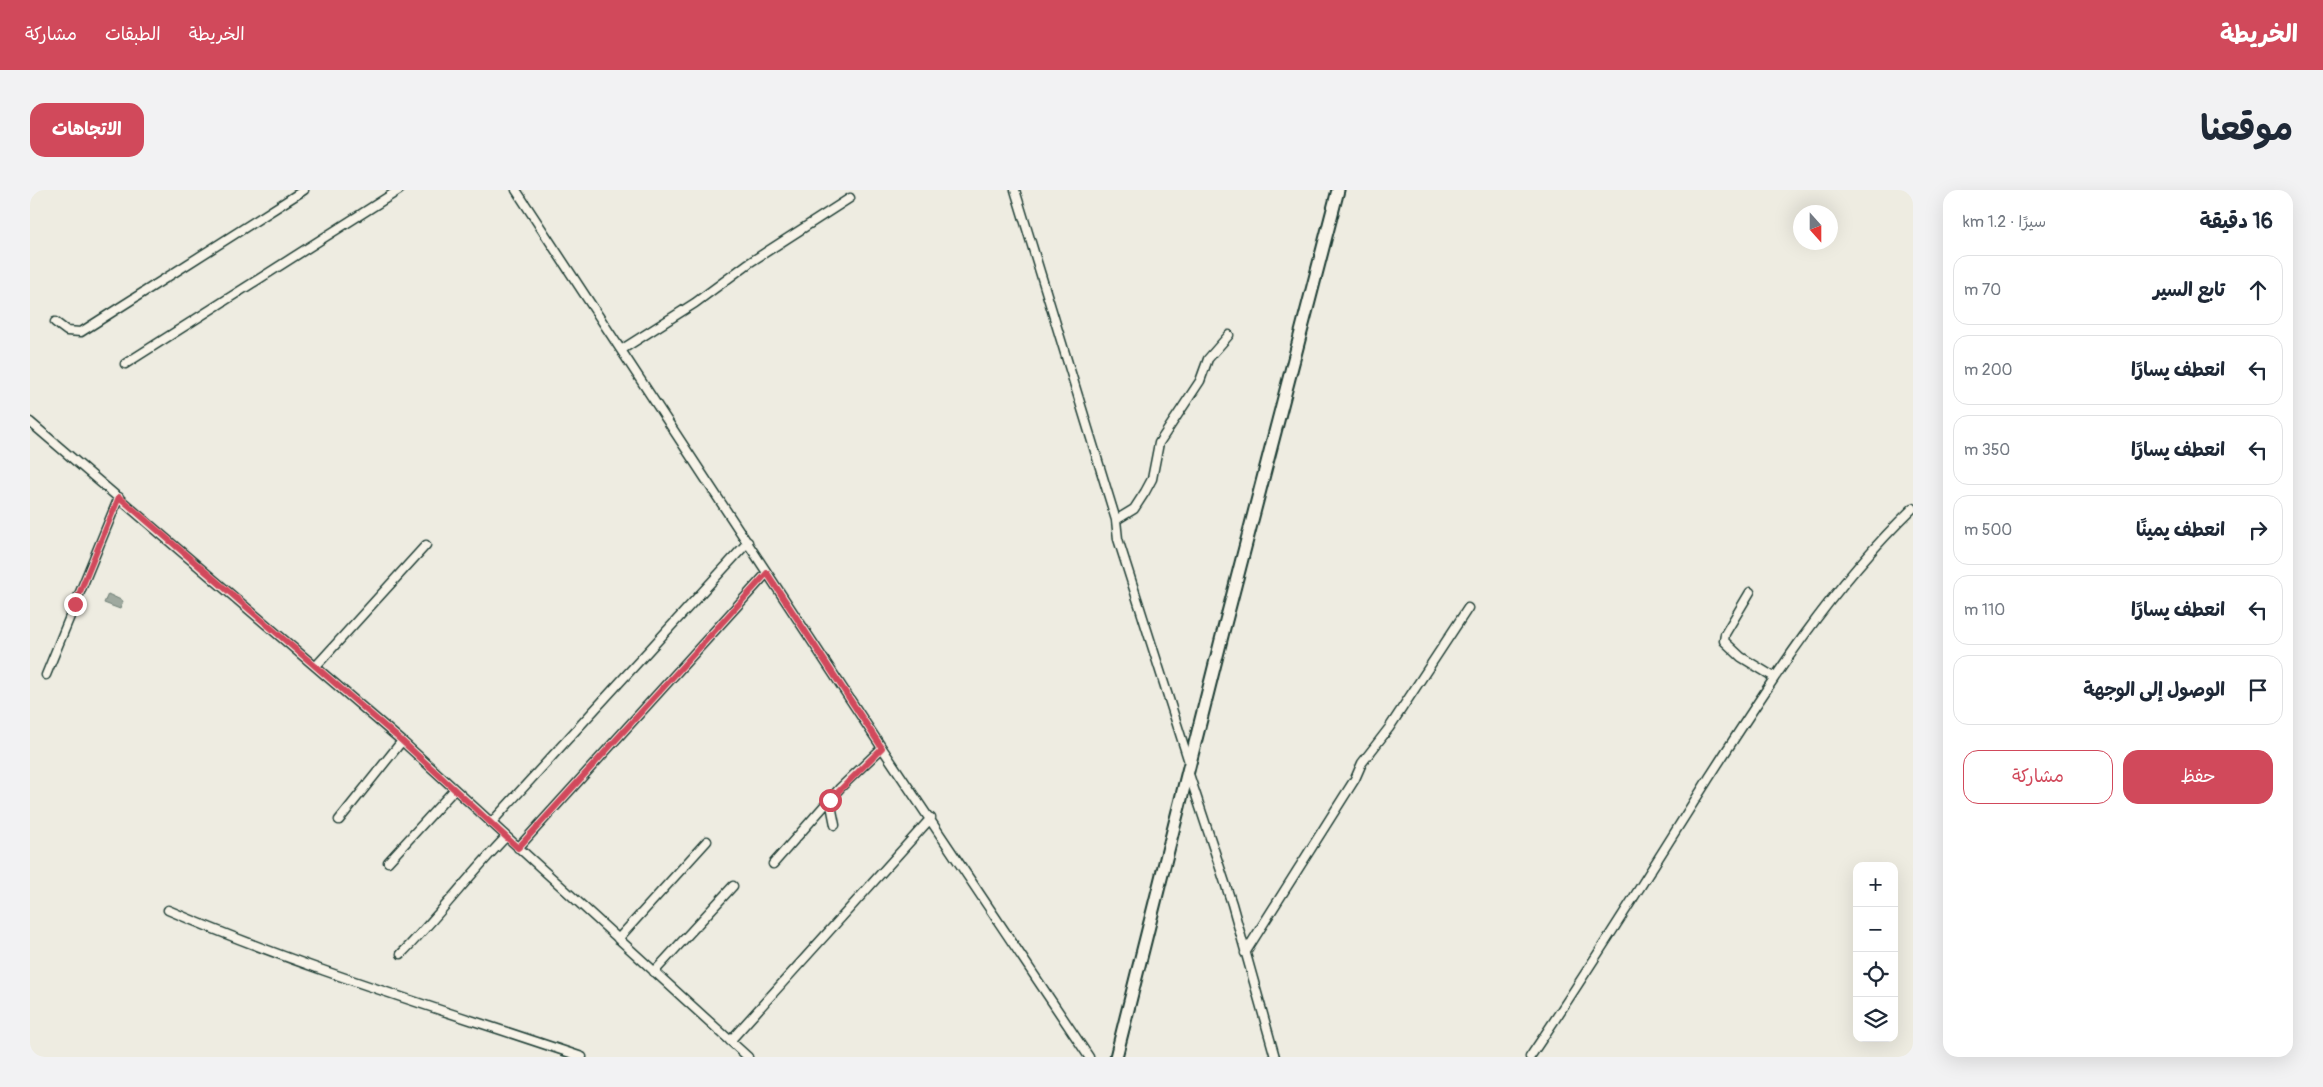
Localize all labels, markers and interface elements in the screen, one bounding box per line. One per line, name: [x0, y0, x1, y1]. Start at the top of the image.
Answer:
text: الخريطة: [2220, 20, 2298, 49]
text: مشاركة: [25, 23, 77, 46]
text: الطبقات: [105, 23, 161, 46]
text: الخريطة: [189, 23, 245, 46]
button: الاتجاهات: [30, 103, 144, 157]
text: موقعنا: [2200, 107, 2293, 151]
north arrow: [1793, 205, 1838, 250]
text: 16 دقيقة: [2200, 208, 2273, 235]
text: سيرًا · 1.2 km: [1963, 212, 2046, 232]
icon: ahead: [2244, 276, 2272, 304]
text: تابع السير: [2153, 278, 2225, 302]
text: 70 m: [1964, 280, 2001, 300]
icon: left: [2244, 356, 2272, 384]
text: انعطف يسارًا: [2131, 358, 2225, 382]
text: 200 m: [1964, 360, 2013, 380]
icon: left: [2244, 436, 2272, 464]
text: انعطف يسارًا: [2131, 438, 2225, 462]
text: 350 m: [1964, 440, 2010, 460]
icon: right: [2244, 516, 2272, 544]
text: انعطف يمينًا: [2136, 518, 2225, 542]
text: 500 m: [1964, 520, 2012, 540]
route end: [64, 593, 87, 616]
icon: left: [2244, 596, 2272, 624]
text: انعطف يسارًا: [2131, 598, 2225, 622]
text: 110 m: [1964, 600, 2005, 620]
icon: arrive: [2244, 676, 2272, 704]
text: الوصول إلى الوجهة: [2083, 678, 2225, 702]
button: مشاركة: [1963, 750, 2113, 804]
button: حفظ: [2123, 750, 2273, 804]
route start: [819, 789, 842, 812]
map controls: [1853, 862, 1898, 1042]
button: +: [1853, 862, 1898, 907]
button: −: [1853, 907, 1898, 952]
button: locate: [1853, 952, 1898, 997]
button: layers: [1853, 997, 1898, 1042]

